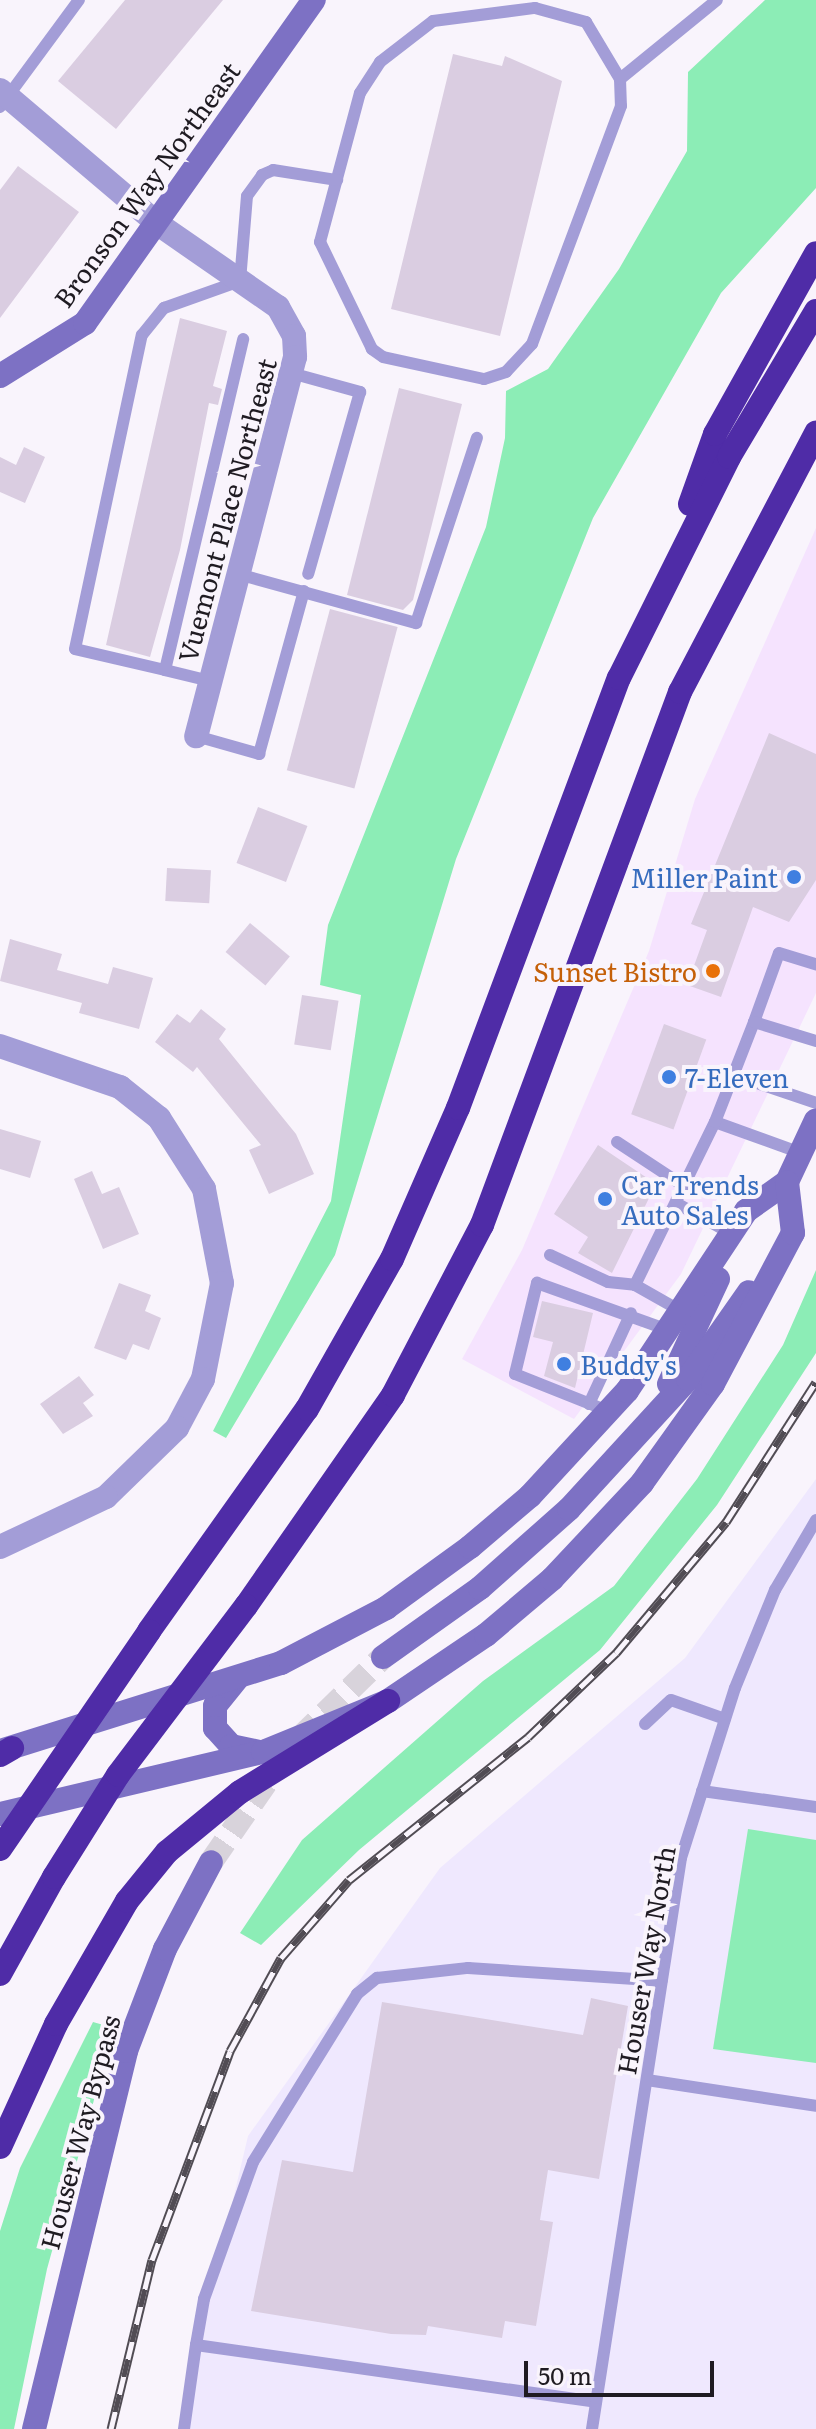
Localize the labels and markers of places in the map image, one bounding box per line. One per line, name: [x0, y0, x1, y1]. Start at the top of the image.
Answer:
place label: Miller Paint: [630, 861, 778, 893]
marker: Miller Paint: [785, 868, 803, 886]
place label: Sunset Bistro: [533, 955, 697, 987]
marker: Sunset Bistro: [704, 962, 722, 980]
place label: 7-Eleven: [685, 1061, 789, 1093]
marker: 7-Eleven: [660, 1068, 678, 1086]
place label: Car Trends Auto Sales: [621, 1168, 759, 1230]
marker: Car Trends Auto Sales: [596, 1190, 614, 1208]
place label: Buddy's: [580, 1348, 676, 1380]
marker: Buddy's: [555, 1355, 573, 1373]

